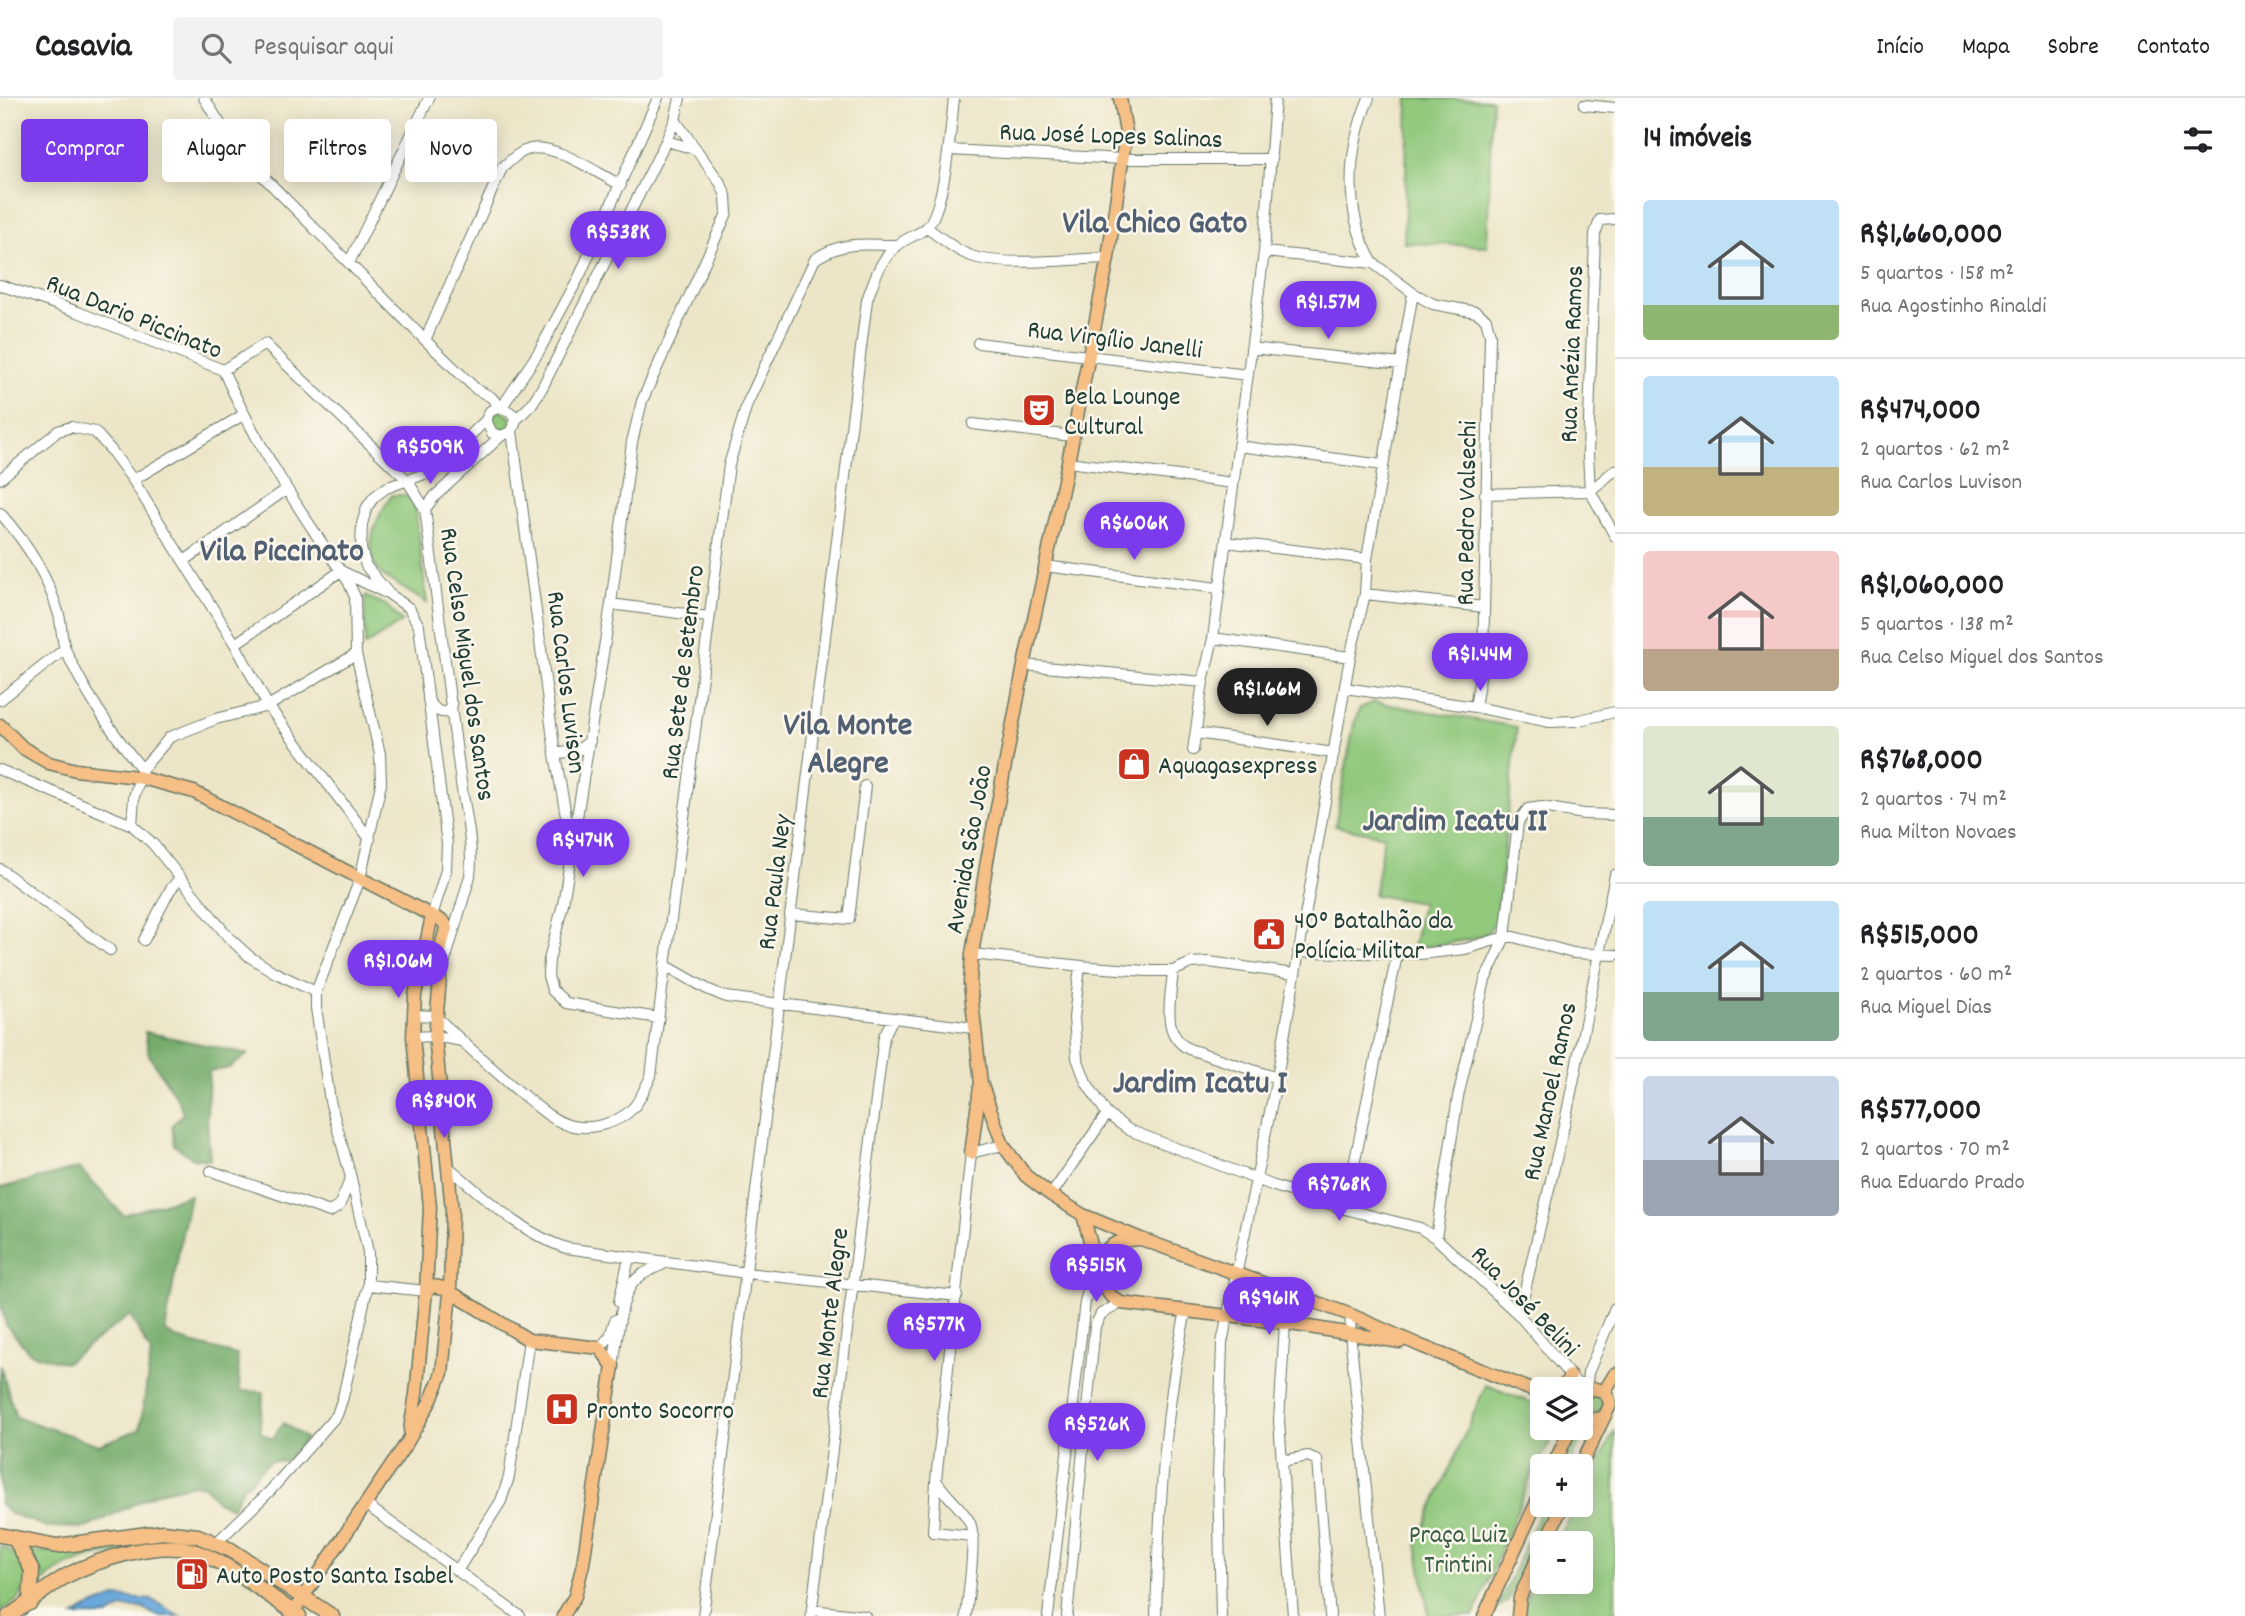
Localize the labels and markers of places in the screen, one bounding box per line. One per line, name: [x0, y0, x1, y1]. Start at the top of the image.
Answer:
pin: R$538K: [561, 212, 675, 271]
pin: R$1.57M: [1263, 282, 1393, 341]
place label: Bela Lounge Cultural: [1064, 380, 1180, 447]
theatre icon: Bela Lounge Cultural: [1020, 391, 1058, 429]
pin: R$509K: [373, 426, 487, 486]
pin: R$606K: [1077, 503, 1191, 562]
pin: R$1.44M: [1415, 634, 1545, 693]
pin: R$1.66M: [1202, 668, 1332, 728]
shop icon: Aquagasexpress: [1115, 745, 1153, 783]
place label: Aquagasexpress: [1158, 749, 1318, 786]
pin: R$474K: [526, 820, 640, 879]
place label: 40° Batalhão da Polícia Militar: [1294, 904, 1453, 971]
public building icon: 40° Batalhão da Polícia Militar: [1250, 915, 1288, 953]
pin: R$1.06M: [333, 940, 463, 1000]
pin: R$840K: [387, 1080, 501, 1140]
pin: R$768K: [1282, 1164, 1396, 1223]
pin: R$515K: [1039, 1244, 1153, 1304]
pin: R$961K: [1212, 1278, 1326, 1337]
pin: R$577K: [877, 1304, 991, 1363]
hospital icon: Pronto Socorro: [543, 1390, 581, 1428]
place label: Pronto Socorro: [586, 1394, 734, 1431]
pin: R$526K: [1040, 1404, 1154, 1463]
fuel station icon: Auto Posto Santa Isabel: [173, 1555, 211, 1593]
place label: Auto Posto Santa Isabel: [216, 1559, 453, 1596]

